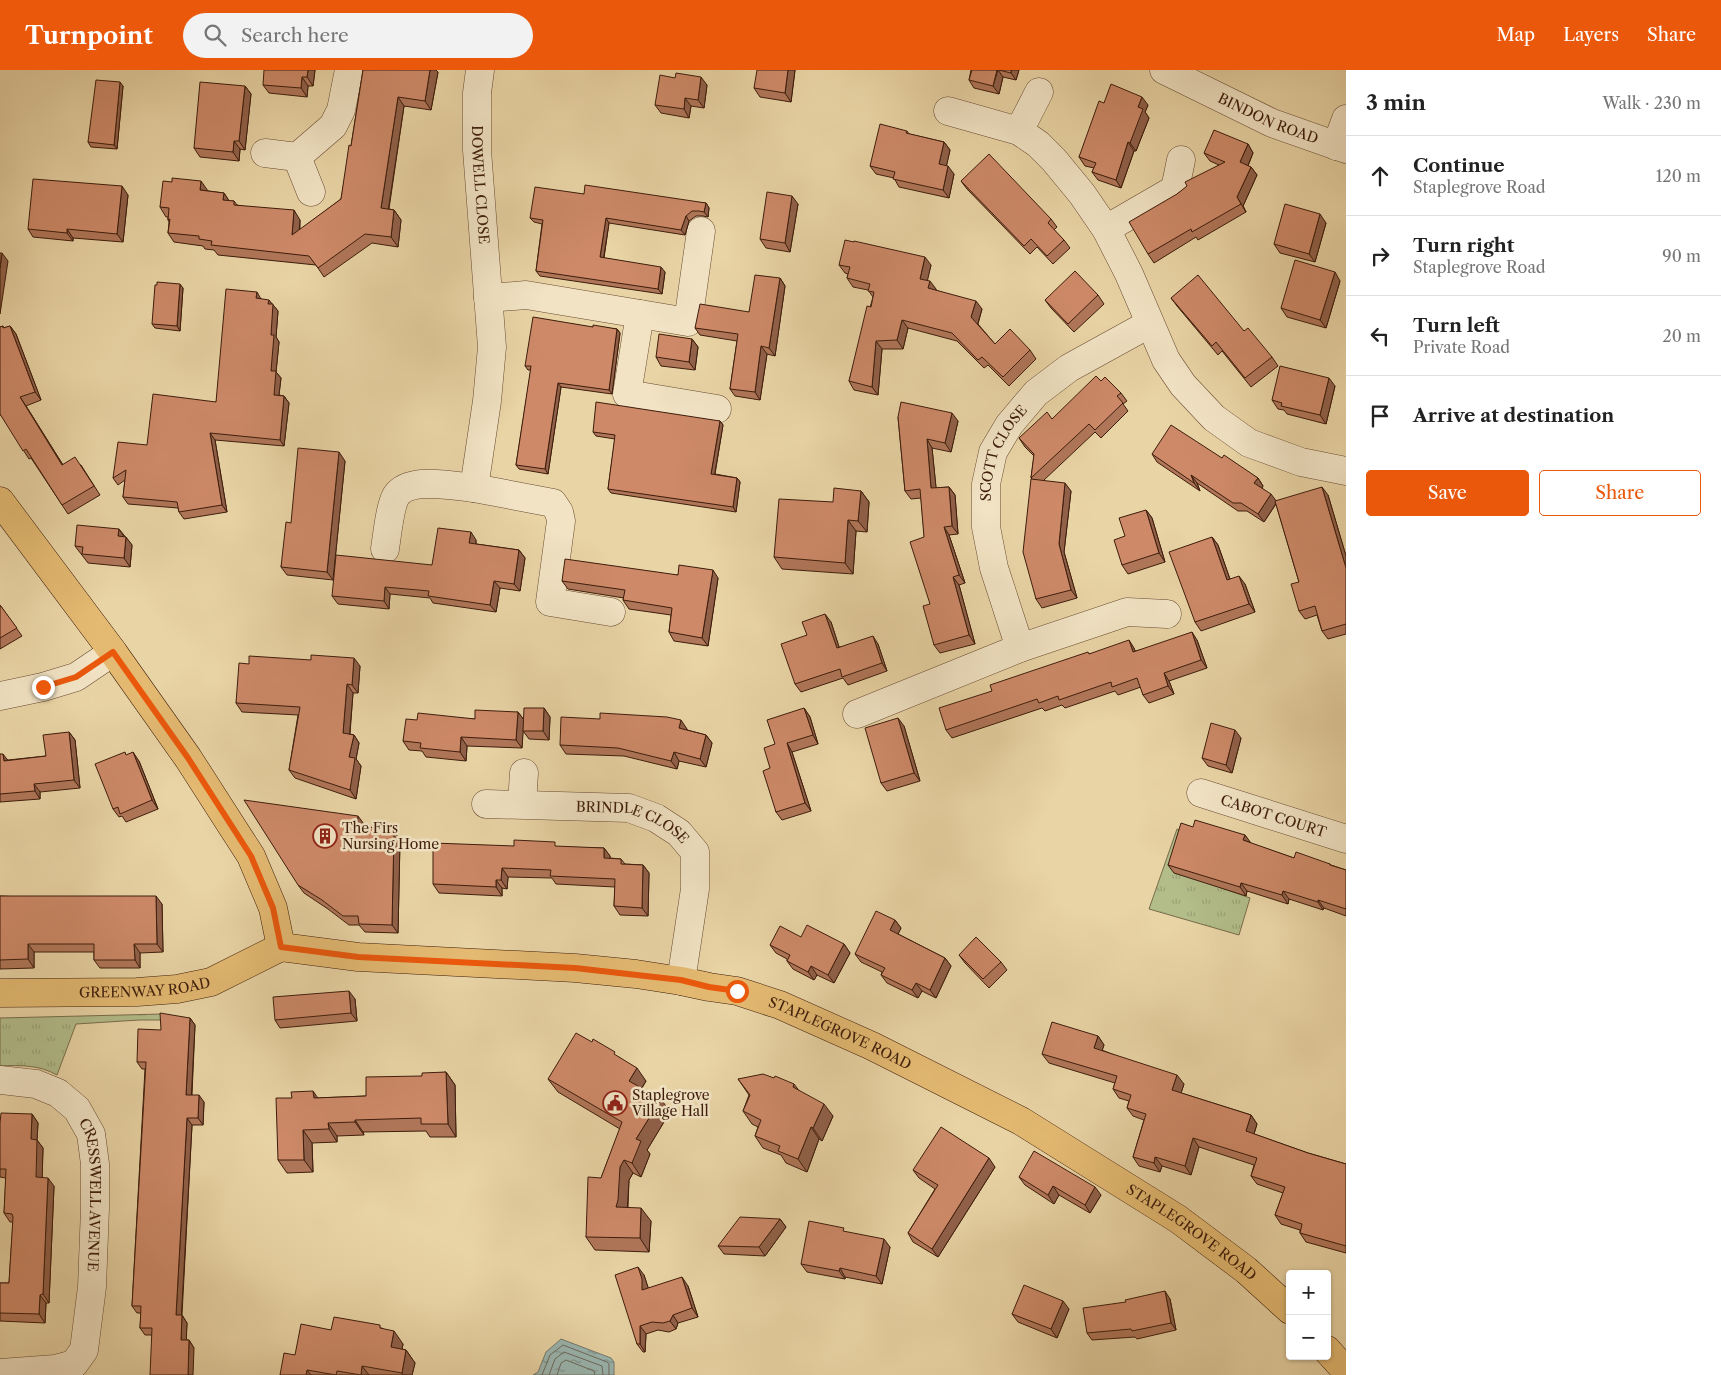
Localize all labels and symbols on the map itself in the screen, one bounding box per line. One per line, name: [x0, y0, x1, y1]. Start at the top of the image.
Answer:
street label: BINDON ROAD: [1215, 89, 1321, 148]
street label: DOWELL CLOSE: [468, 125, 493, 245]
street label: SCOTT CLOSE: [977, 401, 1031, 501]
route end: [32, 676, 55, 699]
street label: CABOT COURT: [1218, 791, 1329, 841]
street label: BRINDLE CLOSE: [576, 798, 693, 847]
place label: The Firs Nursing Home: [342, 819, 439, 853]
building icon: The Firs Nursing Home: [312, 823, 338, 849]
street label: GREENWAY ROAD: [79, 973, 212, 1001]
route start: [726, 980, 749, 1003]
street label: STAPLEGROVE ROAD: [766, 993, 914, 1073]
place label: Staplegrove Village Hall: [631, 1086, 710, 1120]
public building icon: Staplegrove Village Hall: [602, 1090, 628, 1116]
street label: CRESSWELL AVENUE: [75, 1115, 104, 1272]
street label: STAPLEGROVE ROAD: [1123, 1180, 1260, 1284]

